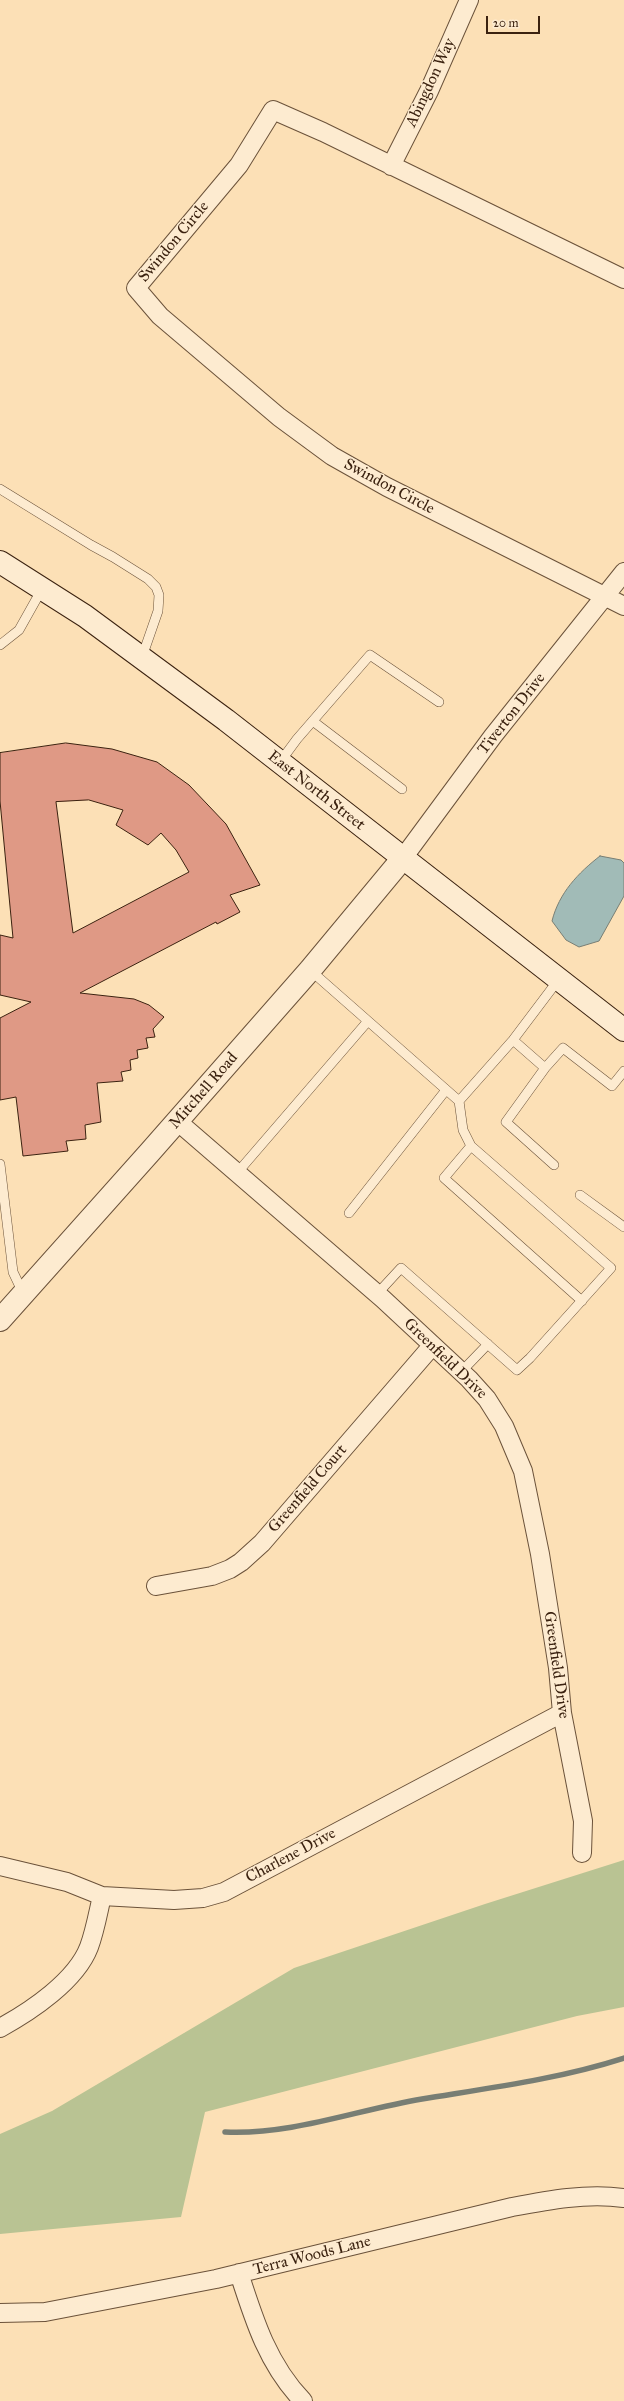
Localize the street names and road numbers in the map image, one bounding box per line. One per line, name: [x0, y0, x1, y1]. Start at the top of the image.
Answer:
street label: Abingdon Way: [402, 36, 460, 130]
street label: Swindon Circle: [135, 198, 213, 286]
street label: Swindon Circle: [340, 455, 438, 519]
street label: Tiverton Drive: [474, 669, 550, 759]
street label: East North Street: [263, 747, 369, 835]
street label: Mitchell Road: [166, 1049, 242, 1133]
street label: Greenfield Drive: [399, 1314, 491, 1404]
street label: Greenfield Court: [264, 1441, 352, 1537]
street label: Greenfield Drive: [539, 1610, 573, 1720]
street label: Charlene Drive: [243, 1824, 339, 1888]
street label: Terra Woods Lane: [251, 2232, 373, 2280]

